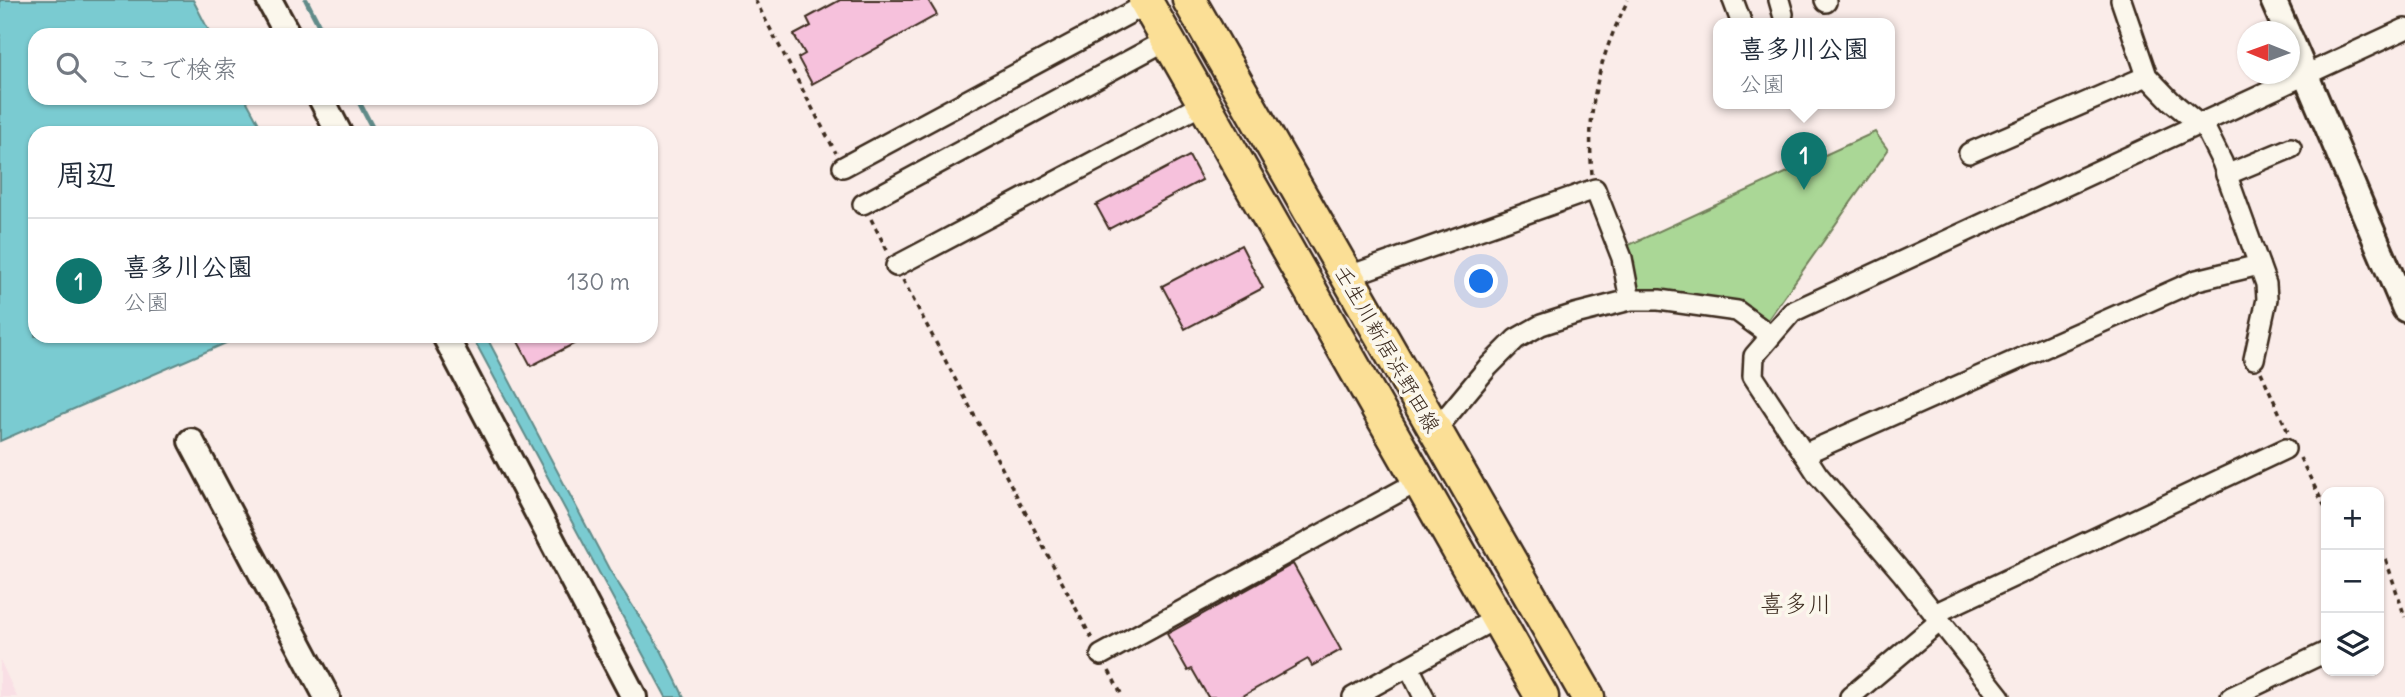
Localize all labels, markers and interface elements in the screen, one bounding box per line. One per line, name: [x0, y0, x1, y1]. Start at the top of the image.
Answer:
popup: [1713, 18, 1895, 109]
north arrow: [2237, 21, 2300, 84]
search box: [28, 28, 658, 105]
text: 喜多川公園: [1739, 32, 1869, 65]
icon: search: [52, 48, 90, 86]
text: ここで検索: [108, 52, 238, 85]
text: 公園: [1739, 69, 1785, 98]
pin: 1: [1781, 132, 1827, 190]
text: 周辺: [56, 155, 116, 193]
text: 喜多川公園: [123, 250, 253, 283]
street label: 壬生川新居浜野田線: [1328, 260, 1446, 437]
your location: [1464, 264, 1498, 298]
text: 1: [74, 267, 84, 296]
text: 130 m: [567, 267, 630, 296]
text: 公園: [123, 287, 169, 316]
map controls: [2321, 487, 2384, 676]
button: +: [2321, 487, 2384, 550]
button: −: [2321, 550, 2384, 613]
district label: 喜多川: [1760, 588, 1832, 618]
button: layers: [2321, 613, 2384, 676]

